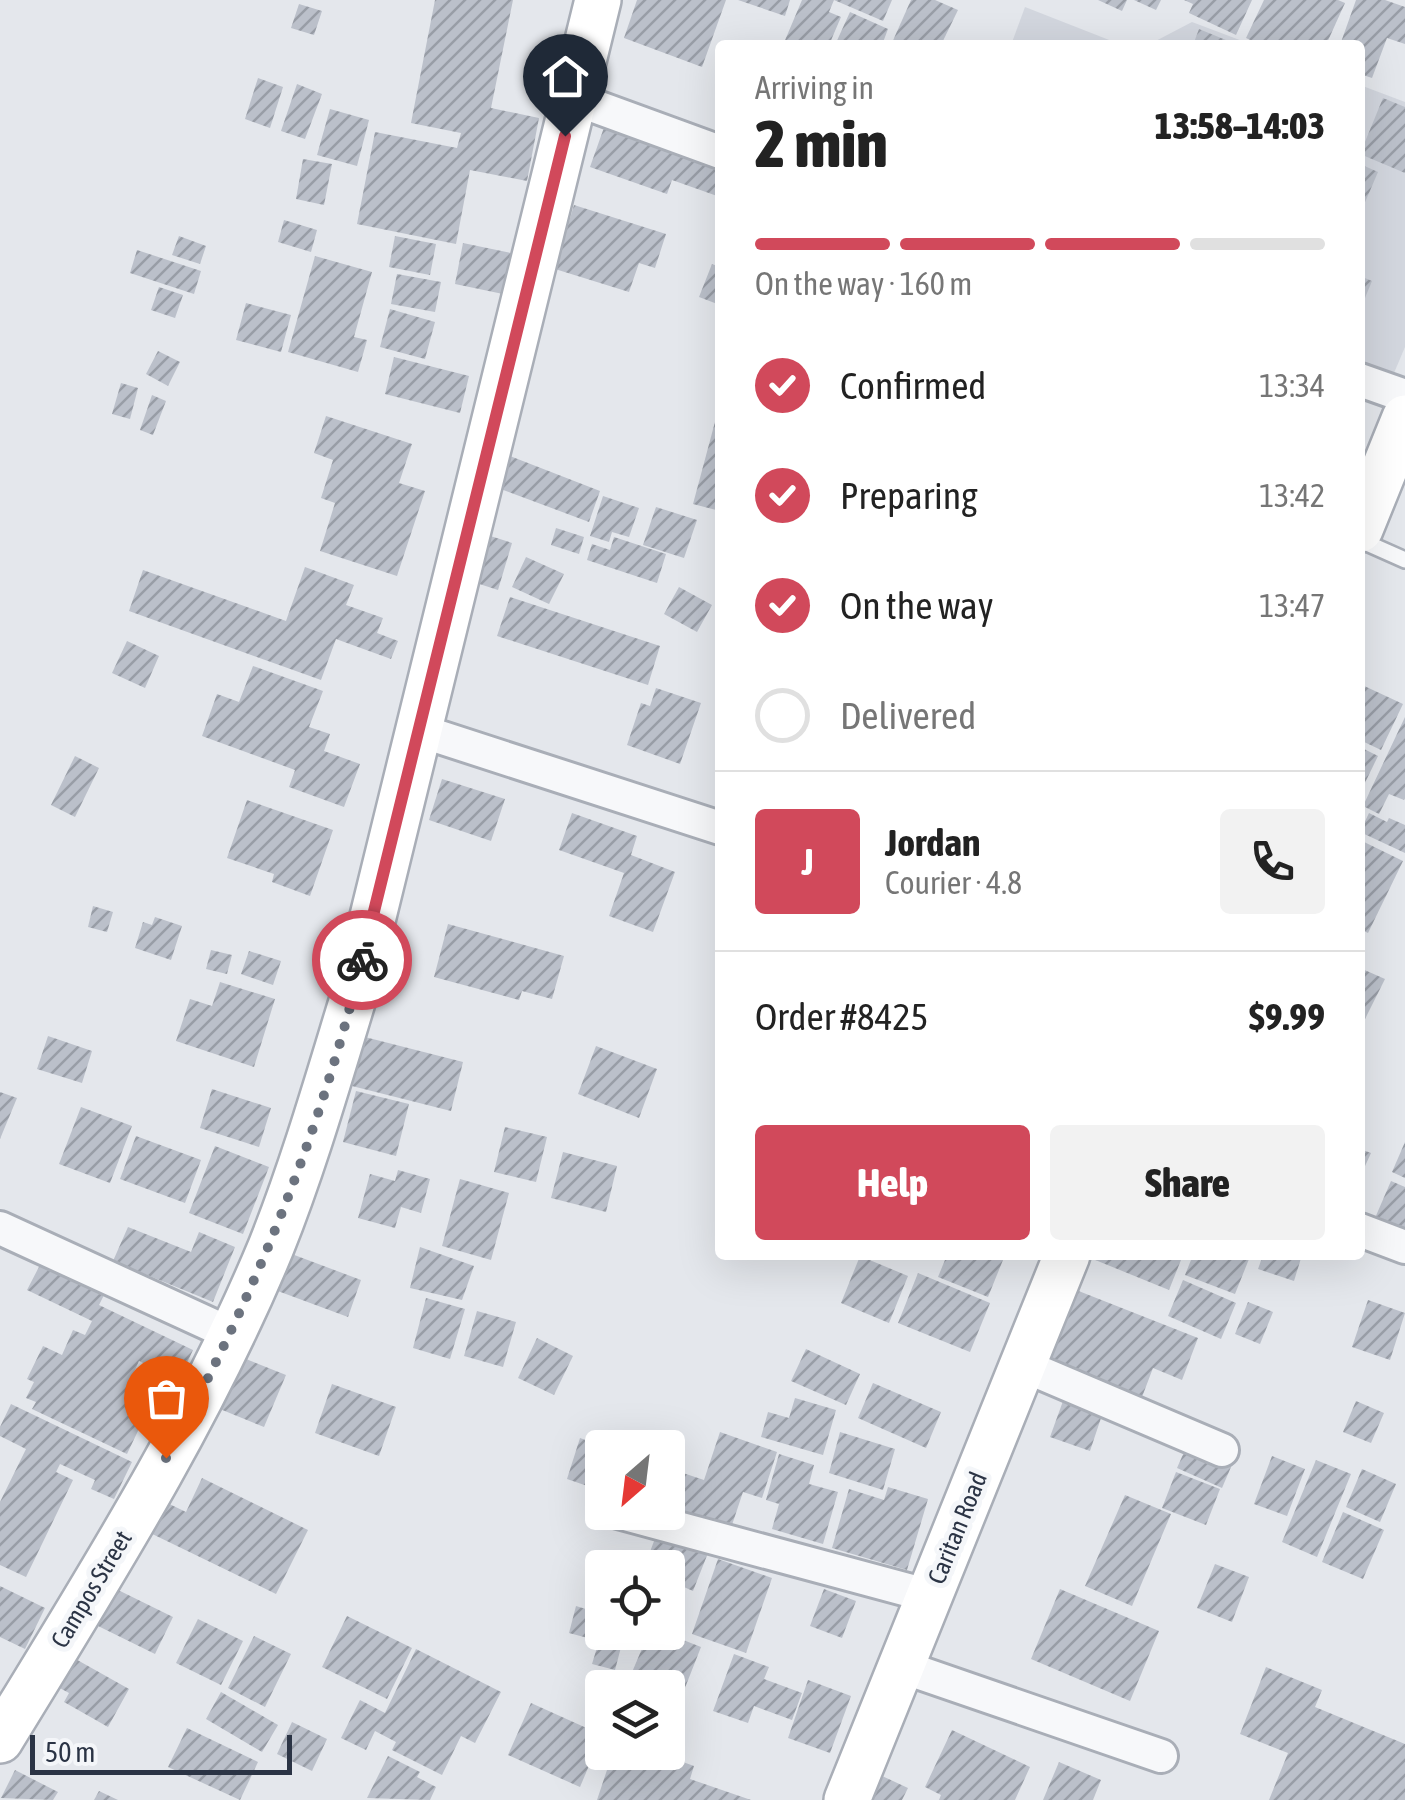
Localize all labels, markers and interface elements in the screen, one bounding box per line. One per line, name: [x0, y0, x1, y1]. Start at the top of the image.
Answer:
pin: [523, 34, 608, 137]
icon: home: [538, 49, 593, 104]
text: Arriving in: [755, 69, 874, 106]
text: 13:58–14:03: [1155, 104, 1325, 147]
text: 2 min: [755, 106, 888, 181]
text: On the way · 160 m: [755, 265, 972, 302]
icon: check: [755, 358, 810, 413]
text: Confirmed: [840, 364, 986, 407]
text: 13:34: [1259, 367, 1325, 404]
icon: check: [755, 468, 810, 523]
text: Preparing: [840, 474, 978, 517]
text: 13:42: [1259, 477, 1325, 514]
icon: check: [755, 578, 810, 633]
text: On the way: [840, 584, 993, 627]
text: 13:47: [1259, 587, 1325, 624]
text: Delivered: [840, 694, 976, 737]
button: phone: [1220, 809, 1325, 914]
text: Jordan: [885, 821, 980, 864]
text: J: [801, 840, 814, 883]
text: Courier · 4.8: [885, 864, 1022, 901]
courier: [312, 910, 412, 1010]
icon: bike: [335, 933, 390, 988]
text: Order #8425: [755, 995, 928, 1038]
text: $9.99: [1249, 995, 1325, 1038]
button: Help: [755, 1125, 1030, 1240]
button: Share: [1050, 1125, 1325, 1240]
pin: [124, 1356, 209, 1459]
icon: bag: [139, 1371, 194, 1426]
north arrow: [585, 1430, 685, 1530]
map controls: [585, 1430, 685, 1770]
street label: Caritan Road: [922, 1468, 992, 1588]
street label: Campos Street: [45, 1525, 137, 1653]
button: locate: [585, 1550, 685, 1650]
button: layers: [585, 1670, 685, 1770]
scale bar: [30, 1730, 292, 1774]
text: 50 m: [45, 1736, 95, 1768]

